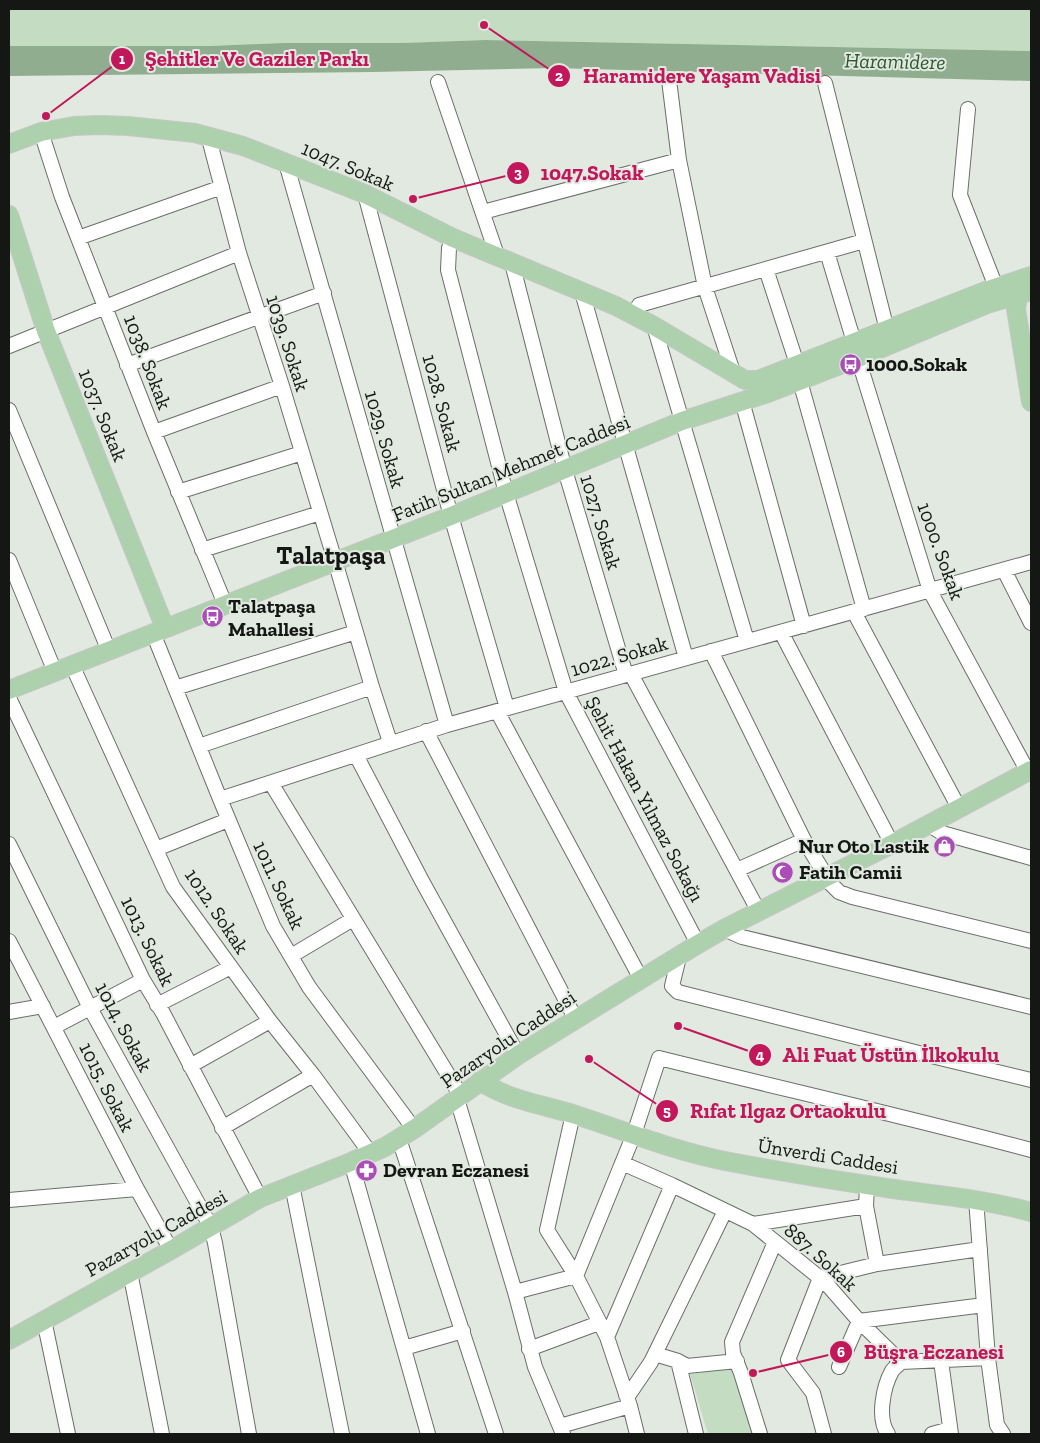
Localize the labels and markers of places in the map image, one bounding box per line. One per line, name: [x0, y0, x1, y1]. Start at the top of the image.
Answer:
callout: Şehitler Ve Gaziler Parkı: [110, 41, 380, 77]
callout: Haramidere Yaşam Vadisi: [547, 58, 831, 94]
callout: 1047.Sokak: [506, 155, 654, 191]
bus stop icon: 1000.Sokak: [838, 352, 862, 376]
place label: 1000.Sokak: [866, 352, 967, 376]
place label: Talatpaşa Mahallesi: [228, 594, 316, 641]
bus stop icon: Talatpaşa Mahallesi: [200, 605, 224, 629]
place label: Nur Oto Lastik: [798, 834, 929, 858]
shop icon: Nur Oto Lastik: [933, 834, 957, 858]
mosque icon: Fatih Camii: [771, 860, 795, 884]
place label: Fatih Camii: [799, 860, 902, 884]
callout: Ali Fuat Üstün İlkokulu: [747, 1037, 1009, 1073]
callout: Rıfat Ilgaz Ortaokulu: [655, 1093, 896, 1129]
pharmacy icon: Devran Eczanesi: [355, 1158, 379, 1182]
place label: Devran Eczanesi: [383, 1158, 529, 1182]
callout: Büşra Eczanesi: [829, 1334, 1014, 1370]

